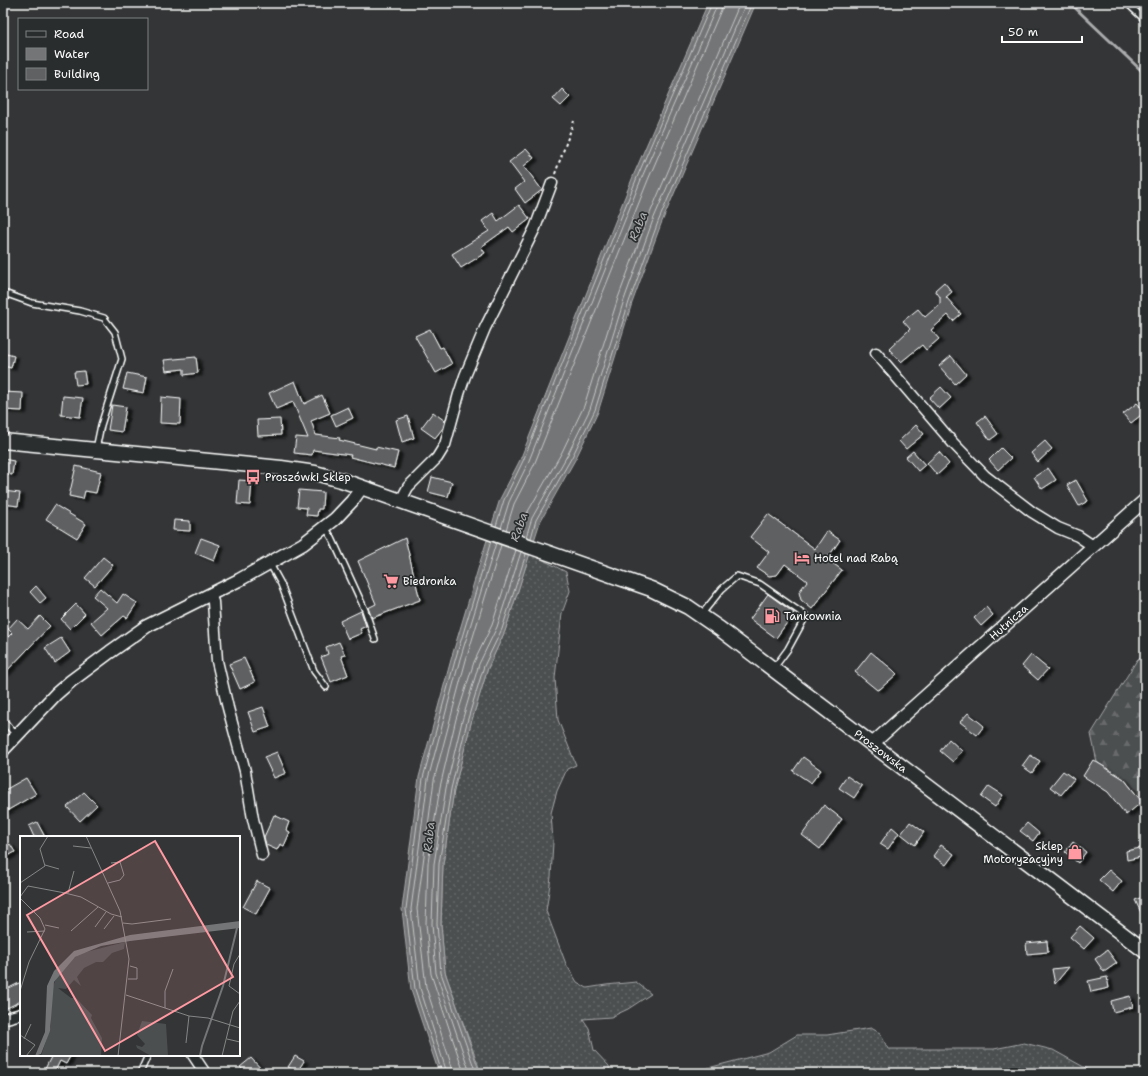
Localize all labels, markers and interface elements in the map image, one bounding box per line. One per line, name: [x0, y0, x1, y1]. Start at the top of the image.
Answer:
legend: [18, 18, 148, 90]
scale bar: [1002, 18, 1082, 44]
text: 50 m: [1008, 24, 1038, 40]
text: Road: [54, 26, 85, 42]
text: Water: [54, 46, 90, 62]
text: Building: [54, 66, 100, 82]
water label: Raba: [625, 209, 651, 243]
bus stop icon: Proszówki Sklep: [244, 468, 262, 486]
place label: Proszówki Sklep: [265, 470, 351, 485]
water label: Raba: [506, 510, 532, 544]
hotel icon: Hotel nad Rabą: [793, 549, 811, 567]
place label: Hotel nad Rabą: [814, 551, 898, 566]
supermarket icon: Biedronka: [382, 572, 400, 590]
place label: Biedronka: [403, 574, 456, 589]
street label: Hutnicza: [986, 601, 1031, 643]
fuel station icon: Tankownia: [763, 607, 781, 625]
place label: Tankownia: [784, 609, 841, 624]
street label: Proszowska: [851, 726, 911, 776]
water label: Raba: [419, 821, 439, 853]
inset map: [20, 836, 240, 1056]
place label: Sklep Motoryzacyjny: [983, 839, 1063, 867]
shop icon: Sklep Motoryzacyjny: [1066, 843, 1084, 861]

